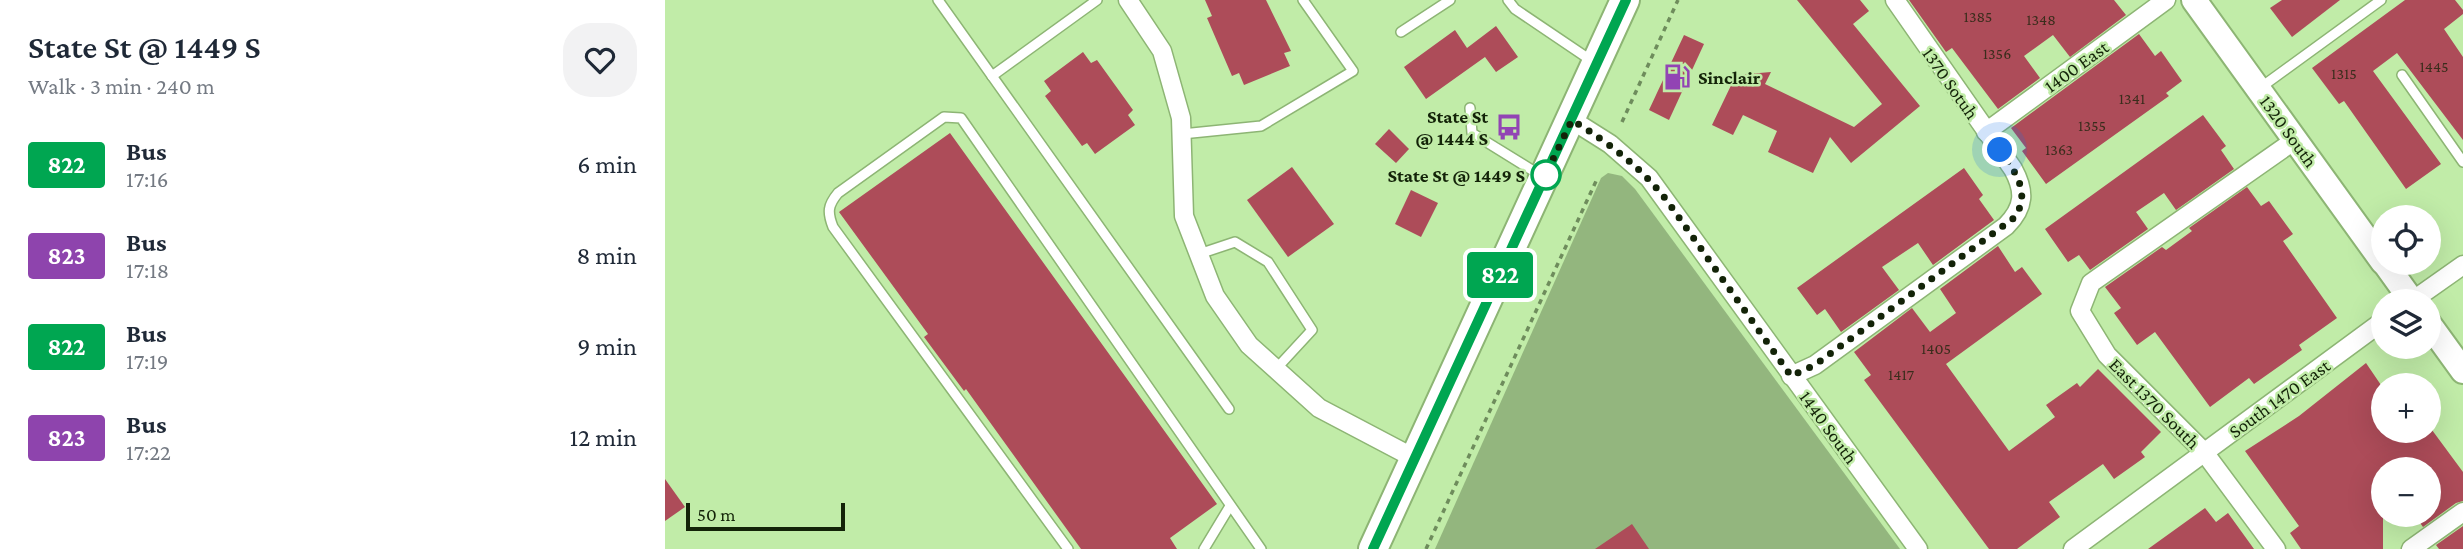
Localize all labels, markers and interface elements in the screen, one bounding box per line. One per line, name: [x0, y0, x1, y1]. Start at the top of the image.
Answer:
house number: 1385: [1964, 8, 1992, 25]
house number: 1348: [2026, 11, 2056, 28]
button: heart: [563, 23, 637, 97]
text: State St @ 1449 S: [28, 28, 261, 65]
street label: 1400 East: [2040, 36, 2113, 97]
street label: 1370 Sotuh: [1918, 43, 1983, 123]
house number: 1356: [1983, 45, 2011, 62]
house number: 1445: [2419, 58, 2449, 75]
fuel station icon: Sinclair: [1662, 62, 1692, 92]
house number: 1315: [2331, 65, 2357, 82]
place label: Sinclair: [1698, 67, 1761, 88]
text: Walk · 3 min · 240 m: [28, 73, 215, 99]
house number: 1341: [2119, 90, 2145, 107]
street label: 1320 South: [2256, 91, 2322, 171]
place label: State St @ 1444 S: [1415, 106, 1488, 149]
bus stop icon: State St @ 1444 S: [1494, 112, 1524, 142]
house number: 1355: [2078, 117, 2106, 134]
your location: [1982, 132, 2017, 167]
text: Bus: [126, 137, 167, 166]
house number: 1363: [2045, 141, 2073, 158]
text: 6 min: [577, 150, 637, 179]
text: 822: [48, 151, 85, 178]
marker: State St @ 1449 S: [1531, 160, 1561, 190]
place label: State St @ 1449 S: [1388, 165, 1525, 186]
text: 17:16: [126, 166, 168, 192]
map controls: [2371, 205, 2441, 527]
button: locate: [2371, 205, 2441, 275]
text: Bus: [126, 228, 167, 257]
text: 8 min: [576, 241, 637, 270]
text: 823: [48, 242, 85, 269]
line badge: 822: [1460, 252, 1540, 298]
text: 17:18: [126, 257, 169, 283]
text: 822: [1481, 261, 1519, 288]
button: layers: [2371, 289, 2441, 359]
text: Bus: [126, 319, 167, 348]
text: 9 min: [577, 332, 637, 361]
text: 822: [48, 333, 85, 360]
house number: 1405: [1921, 340, 1951, 357]
text: 17:19: [126, 348, 168, 374]
street label: East 1370 South: [2105, 354, 2204, 453]
street label: South 1470 East: [2225, 354, 2334, 442]
house number: 1417: [1888, 366, 1915, 383]
button: +: [2371, 373, 2441, 443]
street label: 1440 South: [1795, 387, 1862, 468]
text: Bus: [126, 410, 167, 439]
text: 12 min: [569, 423, 637, 452]
text: 823: [48, 424, 85, 451]
text: 17:22: [126, 439, 171, 465]
button: −: [2371, 457, 2441, 527]
scale bar: [686, 500, 845, 532]
text: 50 m: [697, 504, 736, 525]

